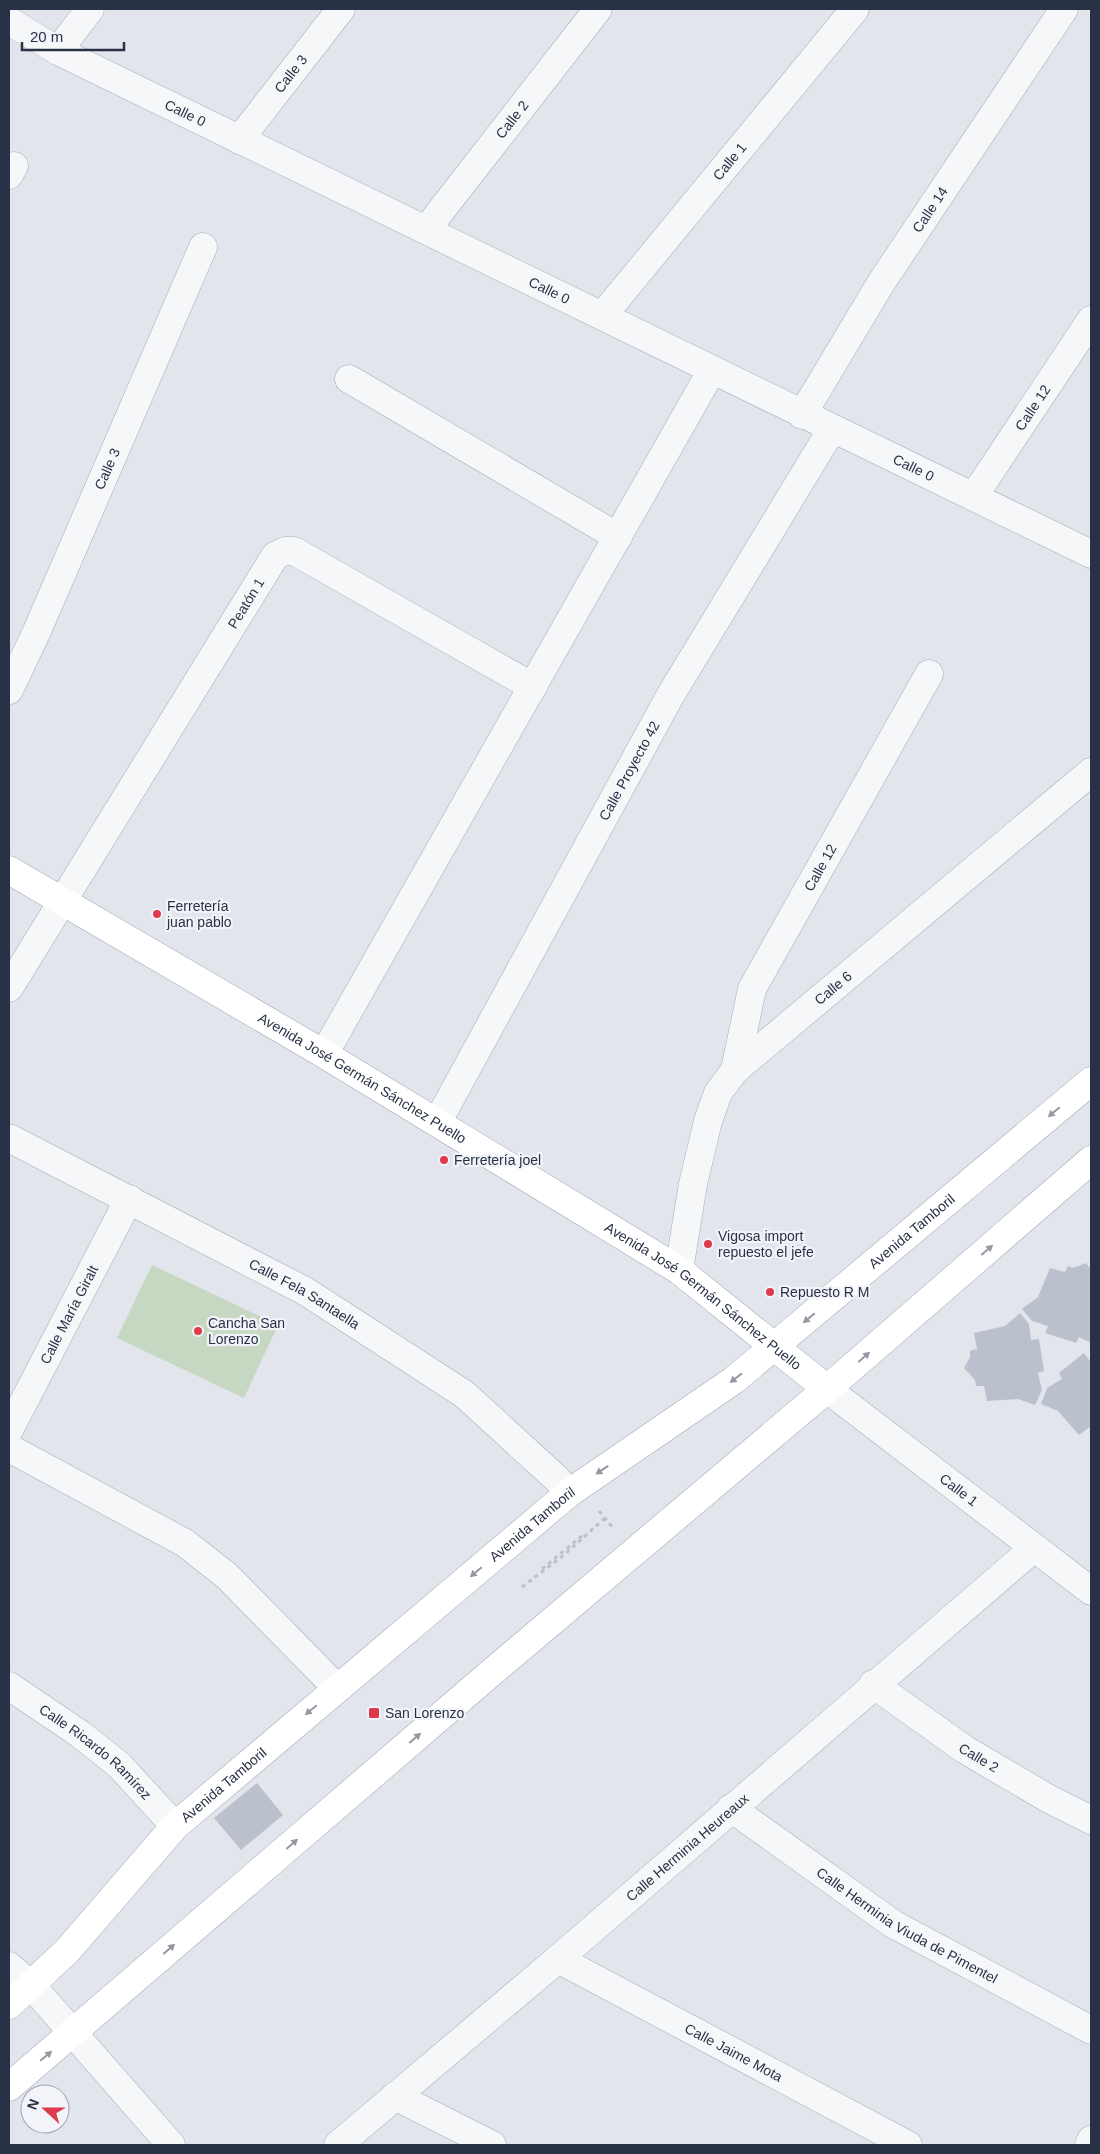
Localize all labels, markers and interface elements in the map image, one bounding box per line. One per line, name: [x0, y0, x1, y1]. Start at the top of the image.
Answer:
scale bar: [22, 20, 125, 52]
text: 20 m: [30, 28, 63, 45]
street label: Calle 3: [271, 51, 310, 96]
street label: Calle 0: [162, 96, 209, 130]
street label: Calle 2: [492, 97, 532, 142]
street label: Calle 1: [709, 139, 750, 183]
street label: Calle 14: [909, 184, 951, 236]
street label: Calle 0: [526, 274, 573, 307]
street label: Calle 12: [1012, 382, 1054, 434]
street label: Calle 3: [91, 445, 123, 492]
street label: Calle 0: [890, 451, 937, 484]
street label: Peatón 1: [224, 575, 268, 631]
street label: Calle Proyecto 42: [596, 718, 663, 823]
street label: Calle 12: [801, 841, 840, 894]
place label: Ferretería juan pablo: [166, 898, 232, 930]
marker: Ferretería juan pablo: [151, 908, 163, 920]
street label: Calle 6: [811, 968, 855, 1008]
street label: Avenida José Germán Sánchez Puello: [256, 1009, 469, 1147]
one-way arrow: [1048, 1106, 1060, 1117]
place label: Ferretería joel: [454, 1152, 541, 1168]
marker: Ferretería joel: [438, 1154, 450, 1166]
street label: Avenida Tamboril: [865, 1191, 958, 1272]
street label: Avenida José Germán Sánchez Puello: [602, 1219, 805, 1373]
place label: Vigosa import repuesto el jefe: [718, 1228, 814, 1260]
marker: Vigosa import repuesto el jefe: [702, 1238, 714, 1250]
one-way arrow: [980, 1245, 993, 1256]
street label: Calle Fela Santaella: [246, 1255, 363, 1332]
street label: Calle María Giralt: [37, 1262, 101, 1367]
place label: Repuesto R M: [780, 1284, 869, 1300]
marker: Repuesto R M: [764, 1286, 776, 1298]
one-way arrow: [803, 1312, 816, 1323]
place label: Cancha San Lorenzo: [208, 1315, 285, 1347]
marker: Cancha San Lorenzo: [192, 1325, 204, 1337]
one-way arrow: [858, 1351, 870, 1363]
one-way arrow: [729, 1373, 743, 1383]
one-way arrow: [596, 1465, 609, 1475]
street label: Calle 1: [937, 1470, 981, 1510]
street label: Avenida Tamboril: [486, 1483, 578, 1565]
one-way arrow: [469, 1566, 482, 1577]
street label: Calle Ricardo Ramírez: [36, 1701, 155, 1803]
one-way arrow: [305, 1705, 318, 1716]
place label: San Lorenzo: [385, 1705, 465, 1721]
marker: San Lorenzo: [367, 1706, 381, 1720]
one-way arrow: [409, 1732, 421, 1744]
street label: Calle 2: [956, 1740, 1002, 1776]
street label: Avenida Tamboril: [178, 1744, 270, 1826]
street label: Calle Herminia Heureaux: [623, 1790, 752, 1905]
one-way arrow: [285, 1838, 298, 1849]
street label: Calle Herminia Viuda de Pimentel: [814, 1864, 1000, 1986]
one-way arrow: [162, 1944, 175, 1955]
street label: Calle Jaime Mota: [682, 2020, 785, 2085]
one-way arrow: [39, 2050, 52, 2061]
north arrow: [20, 2084, 70, 2134]
text: N: [24, 2097, 42, 2112]

